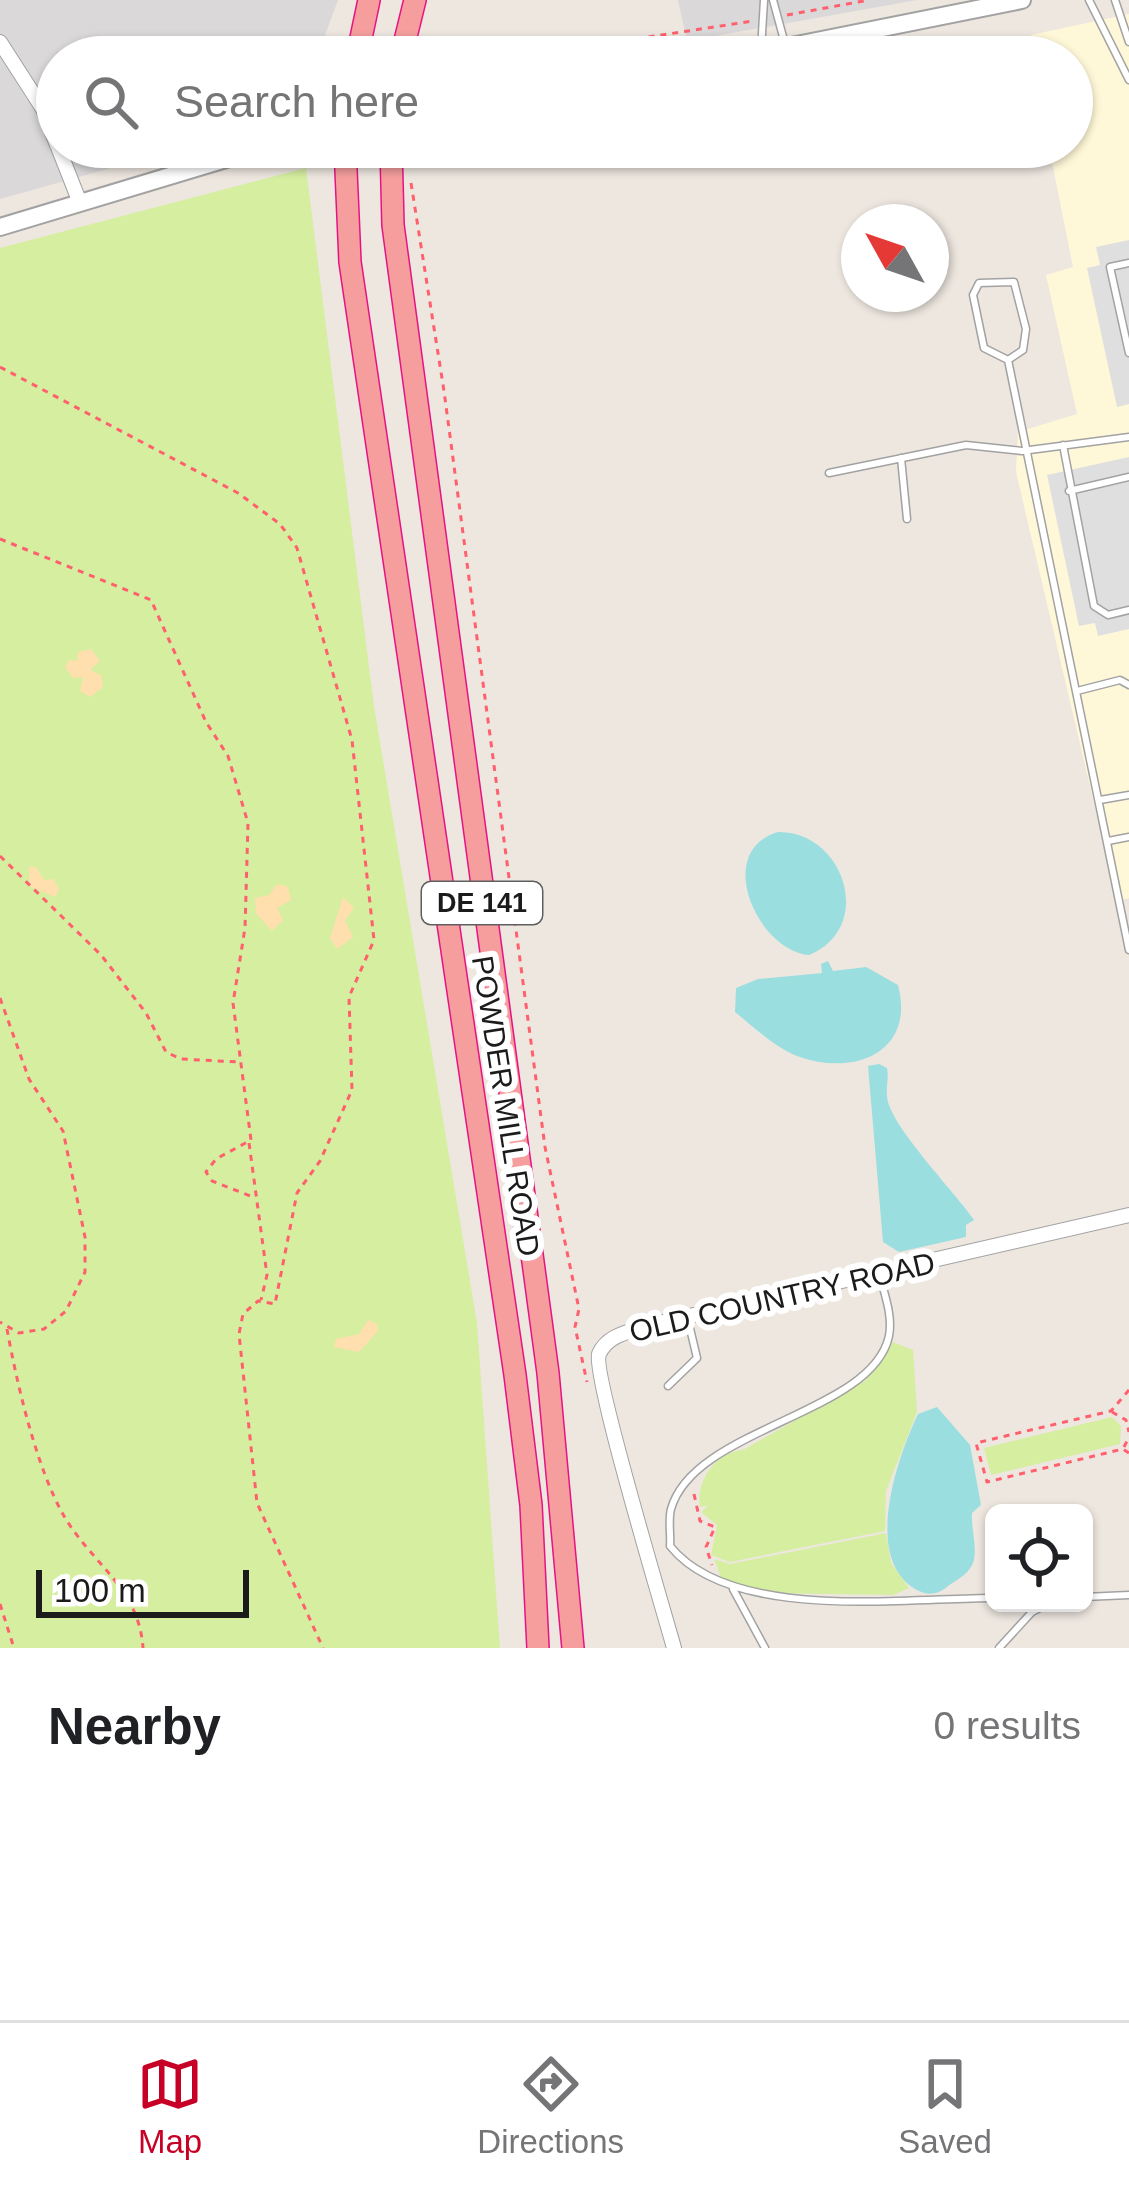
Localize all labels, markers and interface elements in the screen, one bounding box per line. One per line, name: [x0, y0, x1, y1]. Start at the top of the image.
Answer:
search box: [36, 36, 1093, 168]
icon: search: [78, 69, 144, 135]
text: Search here: [174, 76, 419, 127]
north arrow: [841, 204, 949, 312]
road number: DE 141: [422, 882, 542, 924]
street label: POWDER MILL ROAD: [466, 953, 546, 1259]
street label: OLD COUNTRY ROAD: [626, 1246, 938, 1348]
map controls: [985, 1504, 1093, 1612]
button: locate: [985, 1504, 1093, 1612]
scale bar: [36, 1564, 249, 1617]
text: 100 m: [54, 1572, 146, 1609]
text: Nearby: [48, 1698, 221, 1755]
text: 0 results: [934, 1704, 1081, 1747]
tab: Map: [137, 2051, 203, 2161]
tab: Directions: [477, 2051, 624, 2161]
tab: Saved: [898, 2051, 992, 2161]

